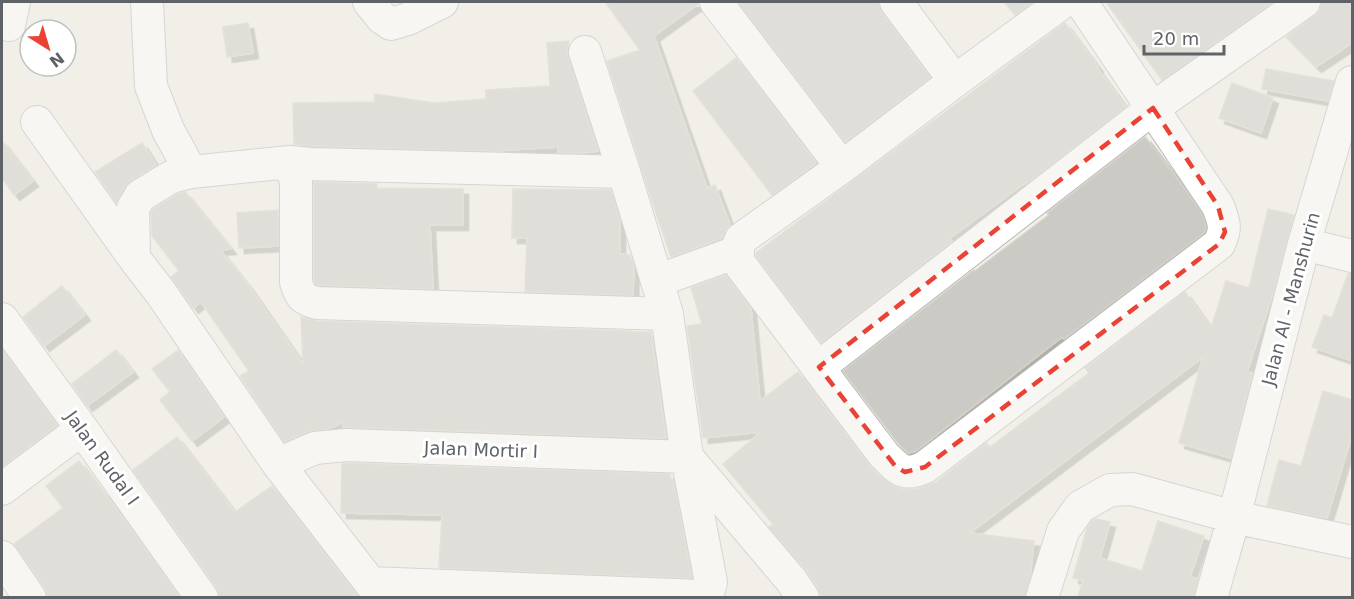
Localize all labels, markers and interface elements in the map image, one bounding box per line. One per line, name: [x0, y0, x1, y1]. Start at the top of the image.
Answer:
north arrow: [18, 18, 78, 78]
scale bar: [1144, 18, 1224, 56]
text: 20 m: [1153, 28, 1199, 49]
text: N: [46, 48, 68, 71]
street label: Jalan Al - Manshurin: [1257, 210, 1324, 389]
street label: Jalan Rudal I: [61, 406, 144, 509]
street label: Jalan Mortir I: [423, 437, 538, 462]

